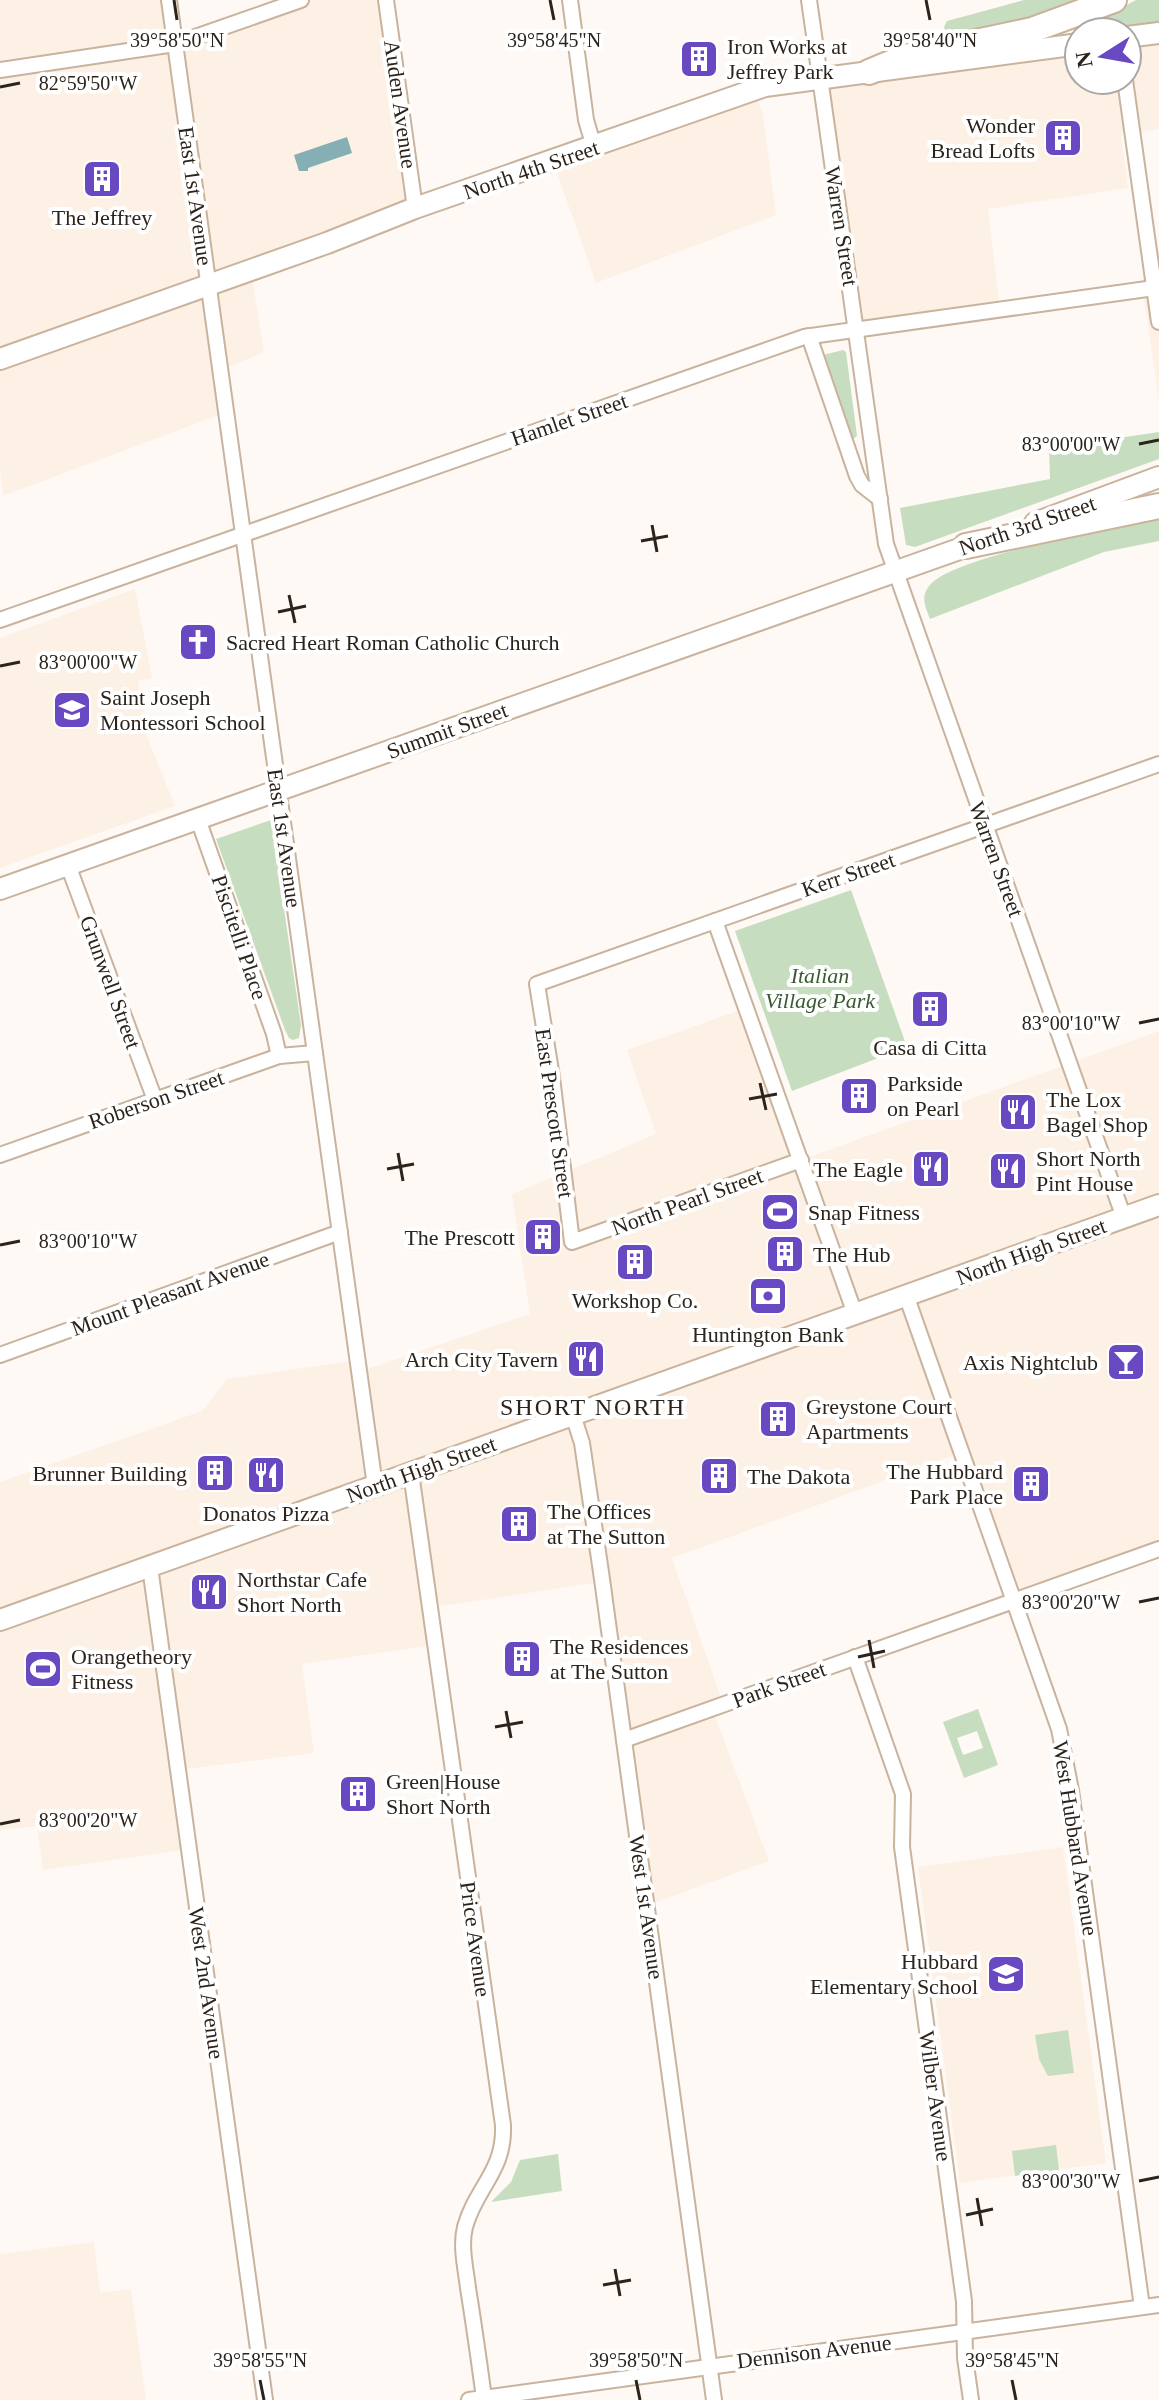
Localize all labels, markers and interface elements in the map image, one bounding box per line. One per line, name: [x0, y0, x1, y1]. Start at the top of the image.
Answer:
north arrow: [1063, 16, 1143, 96]
text: 39°58'50"N: [130, 29, 224, 51]
text: 39°58'45"N: [507, 29, 601, 51]
text: 39°58'40"N: [883, 29, 977, 51]
place label: Iron Works at Jeffrey Park: [727, 34, 847, 84]
street label: Auden Avenue: [379, 38, 422, 170]
building icon: Iron Works at Jeffrey Park: [678, 38, 720, 80]
text: N: [1070, 49, 1098, 70]
text: 82°59'50"W: [39, 72, 137, 94]
place label: Wonder Bread Lofts: [931, 113, 1036, 163]
building icon: Wonder Bread Lofts: [1042, 117, 1084, 159]
street label: East 1st Avenue: [173, 125, 218, 267]
street label: North 4th Street: [460, 135, 602, 204]
building icon: The Jeffrey: [81, 158, 123, 200]
street label: Warren Street: [820, 164, 863, 288]
place label: The Jeffrey: [52, 205, 152, 230]
street label: Hamlet Street: [508, 388, 631, 451]
text: 83°00'00"W: [1022, 433, 1120, 455]
street label: North 3rd Street: [956, 490, 1099, 561]
church icon: Sacred Heart Roman Catholic Church: [177, 621, 219, 663]
place label: Sacred Heart Roman Catholic Church: [226, 630, 560, 655]
text: 83°00'00"W: [39, 651, 137, 673]
place label: Saint Joseph Montessori School: [100, 685, 266, 735]
school or university icon: Saint Joseph Montessori School: [51, 689, 93, 731]
street label: Summit Street: [383, 697, 511, 764]
street label: East 1st Avenue: [262, 767, 307, 909]
street label: Warren Street: [964, 798, 1029, 920]
street label: Kerr Street: [798, 847, 898, 902]
street label: Piscitelli Place: [207, 872, 273, 1003]
street label: Grunwell Street: [75, 912, 146, 1052]
park label: Italian Village Park: [765, 963, 876, 1013]
building icon: Casa di Citta: [909, 988, 951, 1030]
text: 83°00'10"W: [1022, 1012, 1120, 1034]
street label: East Prescott Street: [530, 1027, 579, 1200]
place label: Casa di Citta: [873, 1035, 987, 1060]
street label: Roberson Street: [85, 1065, 227, 1134]
place label: Parkside on Pearl: [887, 1071, 963, 1121]
building icon: Parkside on Pearl: [838, 1075, 880, 1117]
place label: The Lox Bagel Shop: [1046, 1087, 1148, 1137]
restaurant icon: The Lox Bagel Shop: [997, 1091, 1039, 1133]
place label: Short North Pint House: [1036, 1146, 1141, 1196]
restaurant icon: The Eagle: [910, 1148, 952, 1190]
restaurant icon: Short North Pint House: [987, 1150, 1029, 1192]
place label: The Eagle: [813, 1157, 903, 1182]
street label: North Pearl Street: [608, 1163, 766, 1240]
sports icon: Snap Fitness: [759, 1191, 801, 1233]
place label: Snap Fitness: [808, 1200, 920, 1225]
street label: North High Street: [953, 1213, 1110, 1290]
building icon: The Prescott: [522, 1216, 564, 1258]
place label: The Prescott: [404, 1225, 515, 1250]
text: 83°00'10"W: [39, 1230, 137, 1252]
building icon: The Hub: [764, 1233, 806, 1275]
building icon: Workshop Co.: [614, 1241, 656, 1283]
place label: The Hub: [813, 1242, 891, 1267]
street label: Mount Pleasant Avenue: [68, 1246, 272, 1341]
bank icon: Huntington Bank: [747, 1275, 789, 1317]
place label: Workshop Co.: [572, 1288, 698, 1313]
place label: Huntington Bank: [692, 1322, 844, 1347]
restaurant icon: Arch City Tavern: [565, 1338, 607, 1380]
bar icon: Axis Nightclub: [1105, 1341, 1147, 1383]
place label: Arch City Tavern: [405, 1347, 558, 1372]
place label: Axis Nightclub: [963, 1350, 1098, 1375]
district label: SHORT NORTH: [500, 1394, 686, 1420]
place label: Greystone Court Apartments: [806, 1394, 952, 1444]
building icon: Greystone Court Apartments: [757, 1398, 799, 1440]
street label: North High Street: [343, 1431, 500, 1508]
building icon: Brunner Building: [194, 1452, 236, 1494]
restaurant icon: Donatos Pizza: [245, 1454, 287, 1496]
building icon: The Dakota: [698, 1455, 740, 1497]
place label: The Hubbard Park Place: [886, 1459, 1003, 1509]
place label: Brunner Building: [32, 1461, 187, 1486]
building icon: The Hubbard Park Place: [1010, 1463, 1052, 1505]
place label: The Dakota: [747, 1464, 850, 1489]
place label: The Offices at The Sutton: [547, 1499, 665, 1549]
place label: Donatos Pizza: [203, 1501, 329, 1526]
building icon: The Offices at The Sutton: [498, 1503, 540, 1545]
place label: Northstar Cafe Short North: [237, 1567, 367, 1617]
restaurant icon: Northstar Cafe Short North: [188, 1571, 230, 1613]
text: 83°00'20"W: [1022, 1591, 1120, 1613]
place label: The Residences at The Sutton: [550, 1634, 689, 1684]
building icon: The Residences at The Sutton: [501, 1638, 543, 1680]
place label: Orangetheory Fitness: [71, 1644, 192, 1694]
sports icon: Orangetheory Fitness: [22, 1648, 64, 1690]
street label: Park Street: [729, 1656, 829, 1713]
street label: West Hubbard Avenue: [1048, 1739, 1103, 1937]
place label: Green|House Short North: [386, 1769, 500, 1819]
building icon: Green|House Short North: [337, 1773, 379, 1815]
text: 83°00'20"W: [39, 1809, 137, 1831]
street label: West 1st Avenue: [624, 1833, 669, 1981]
street label: Price Avenue: [455, 1880, 496, 1998]
street label: West 2nd Avenue: [183, 1906, 230, 2061]
place label: Hubbard Elementary School: [810, 1949, 978, 1999]
school or university icon: Hubbard Elementary School: [985, 1953, 1027, 1995]
street label: Wilber Avenue: [914, 2029, 957, 2163]
text: 83°00'30"W: [1022, 2170, 1120, 2192]
street label: Dennison Avenue: [735, 2330, 893, 2373]
text: 39°58'55"N: [213, 2349, 307, 2371]
text: 39°58'50"N: [589, 2349, 683, 2371]
text: 39°58'45"N: [965, 2349, 1059, 2371]

